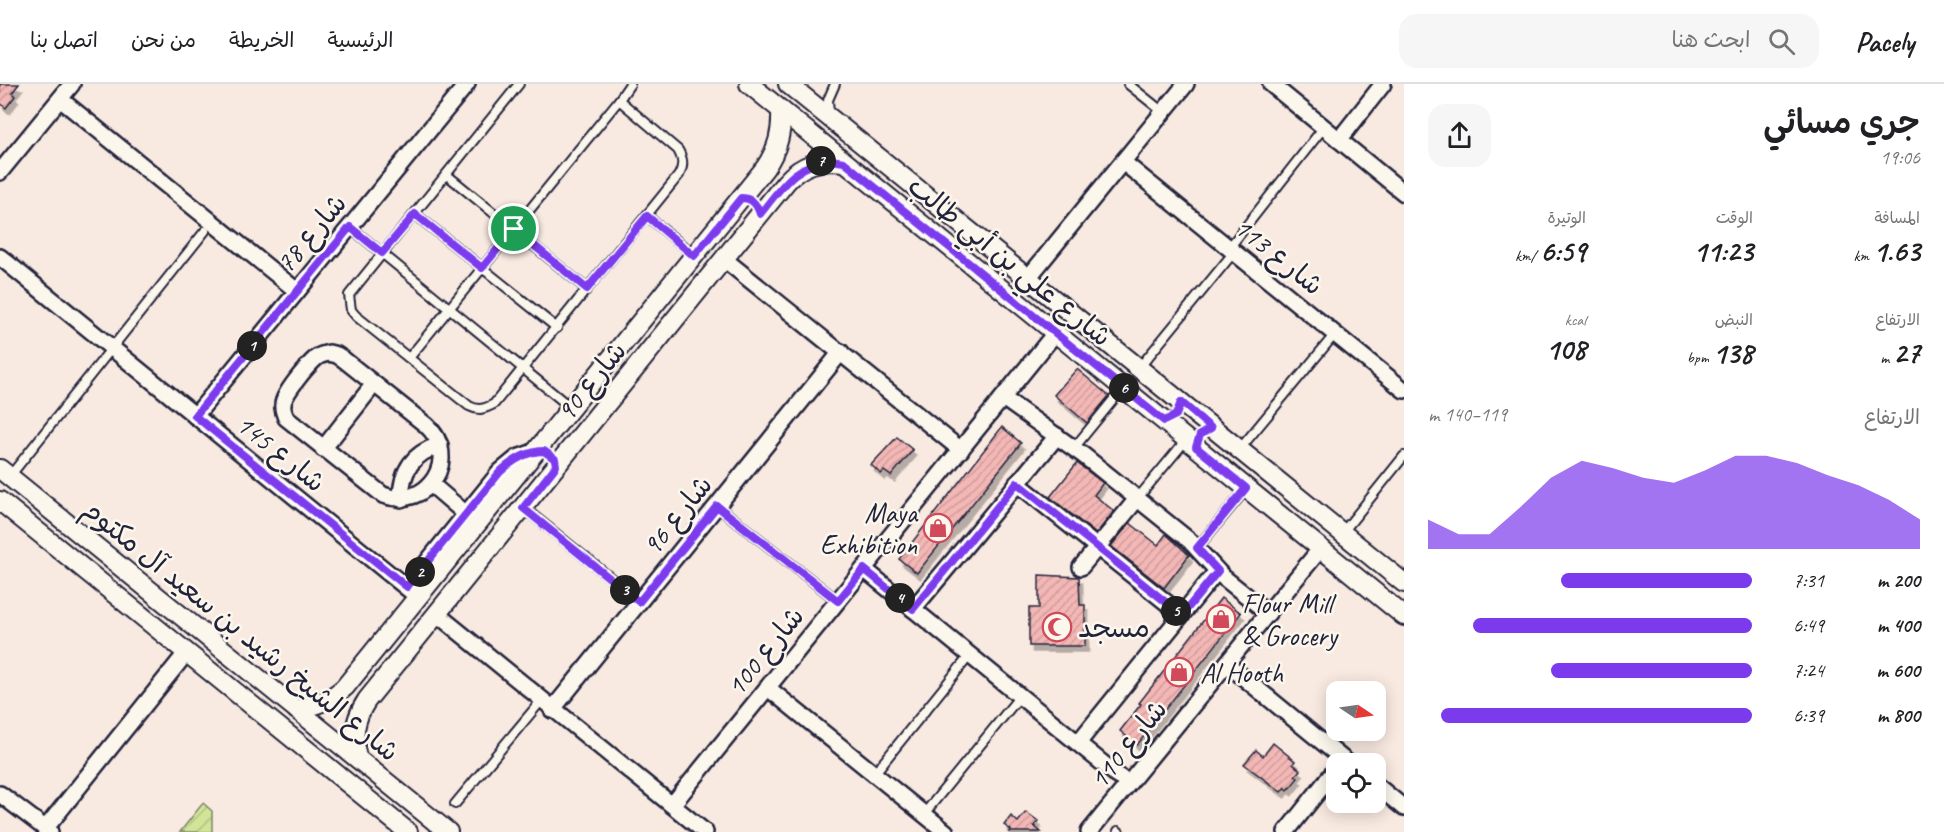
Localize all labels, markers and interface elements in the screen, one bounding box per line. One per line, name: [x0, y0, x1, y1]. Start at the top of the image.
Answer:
search box: [1399, 14, 1819, 68]
text: Pacely: [1855, 24, 1914, 59]
icon: search: [1765, 25, 1798, 58]
text: ابحث هنا: [1672, 26, 1750, 54]
text: اتصل بنا: [30, 27, 98, 53]
text: من نحن: [131, 27, 196, 53]
text: الخريطة: [229, 27, 295, 53]
text: الرئيسية: [328, 27, 393, 53]
text: جري مسائي: [1763, 101, 1920, 143]
button: share: [1428, 104, 1491, 167]
text: 19:06: [1880, 145, 1920, 170]
pin: 7: [806, 146, 836, 176]
text: 7: [817, 151, 825, 171]
street label: شارع علي بن أبي طالب: [897, 168, 1119, 359]
street label: شارع 78: [268, 186, 356, 281]
pin: [488, 203, 539, 254]
text: الوتيرة: [1547, 208, 1586, 228]
text: الوقت: [1716, 208, 1753, 228]
text: المسافة: [1874, 208, 1920, 228]
street label: شارع 113: [1226, 209, 1331, 304]
icon: arrive: [497, 212, 530, 245]
text: 6:59: [1540, 232, 1586, 270]
text: 11:23: [1693, 232, 1753, 270]
text: 1.63: [1873, 232, 1920, 270]
text: /km: [1515, 246, 1540, 266]
text: km: [1853, 246, 1873, 266]
text: kcal: [1565, 310, 1586, 330]
text: النبض: [1715, 310, 1753, 330]
text: الارتفاع: [1875, 310, 1920, 330]
text: 108: [1546, 330, 1586, 368]
pin: 1: [237, 331, 267, 361]
street label: شارع 90: [548, 334, 635, 429]
text: 138: [1713, 334, 1753, 372]
text: 27: [1893, 334, 1920, 372]
text: 1: [248, 336, 256, 356]
text: bpm: [1687, 348, 1713, 368]
text: m: [1880, 348, 1893, 368]
pin: 6: [1109, 373, 1139, 403]
text: 6: [1120, 378, 1128, 398]
text: 119–140 m: [1428, 402, 1507, 427]
text: الارتفاع: [1864, 405, 1920, 430]
street label: شارع 145: [228, 406, 333, 501]
street label: شارع 96: [634, 468, 721, 563]
street label: شارع الشيخ رشيد بن سعيد آل مكتوم: [73, 491, 407, 772]
place label: Maya Exhibition: [820, 495, 919, 562]
shop icon: Maya Exhibition: [922, 512, 954, 544]
pin: 2: [405, 557, 435, 587]
text: 2: [416, 562, 424, 582]
text: 7:31: [1793, 568, 1824, 593]
text: 200 m: [1877, 568, 1920, 593]
pin: 3: [610, 575, 640, 605]
text: 3: [621, 580, 629, 600]
pin: 4: [885, 583, 915, 613]
place label: Flour Mill & Grocery: [1242, 586, 1339, 653]
text: 4: [896, 588, 904, 608]
pin: 5: [1161, 596, 1191, 626]
street label: شارع 100: [718, 599, 813, 704]
text: 5: [1173, 601, 1179, 621]
shop icon: Flour Mill & Grocery: [1205, 603, 1237, 635]
place label: مسجد: [1078, 610, 1150, 645]
mosque icon: مسجد: [1041, 611, 1073, 643]
text: 6:49: [1793, 613, 1824, 638]
text: 400 m: [1877, 613, 1920, 638]
place label: Al Hooth: [1200, 655, 1283, 690]
shop icon: Al Hooth: [1163, 656, 1195, 688]
text: 7:24: [1793, 658, 1824, 683]
text: 600 m: [1876, 658, 1920, 683]
north arrow: [1326, 681, 1386, 741]
map controls: [1326, 681, 1386, 813]
street label: شارع 110: [1081, 692, 1176, 797]
text: 6:39: [1793, 703, 1824, 728]
text: 800 m: [1877, 703, 1920, 728]
button: locate: [1326, 753, 1386, 813]

